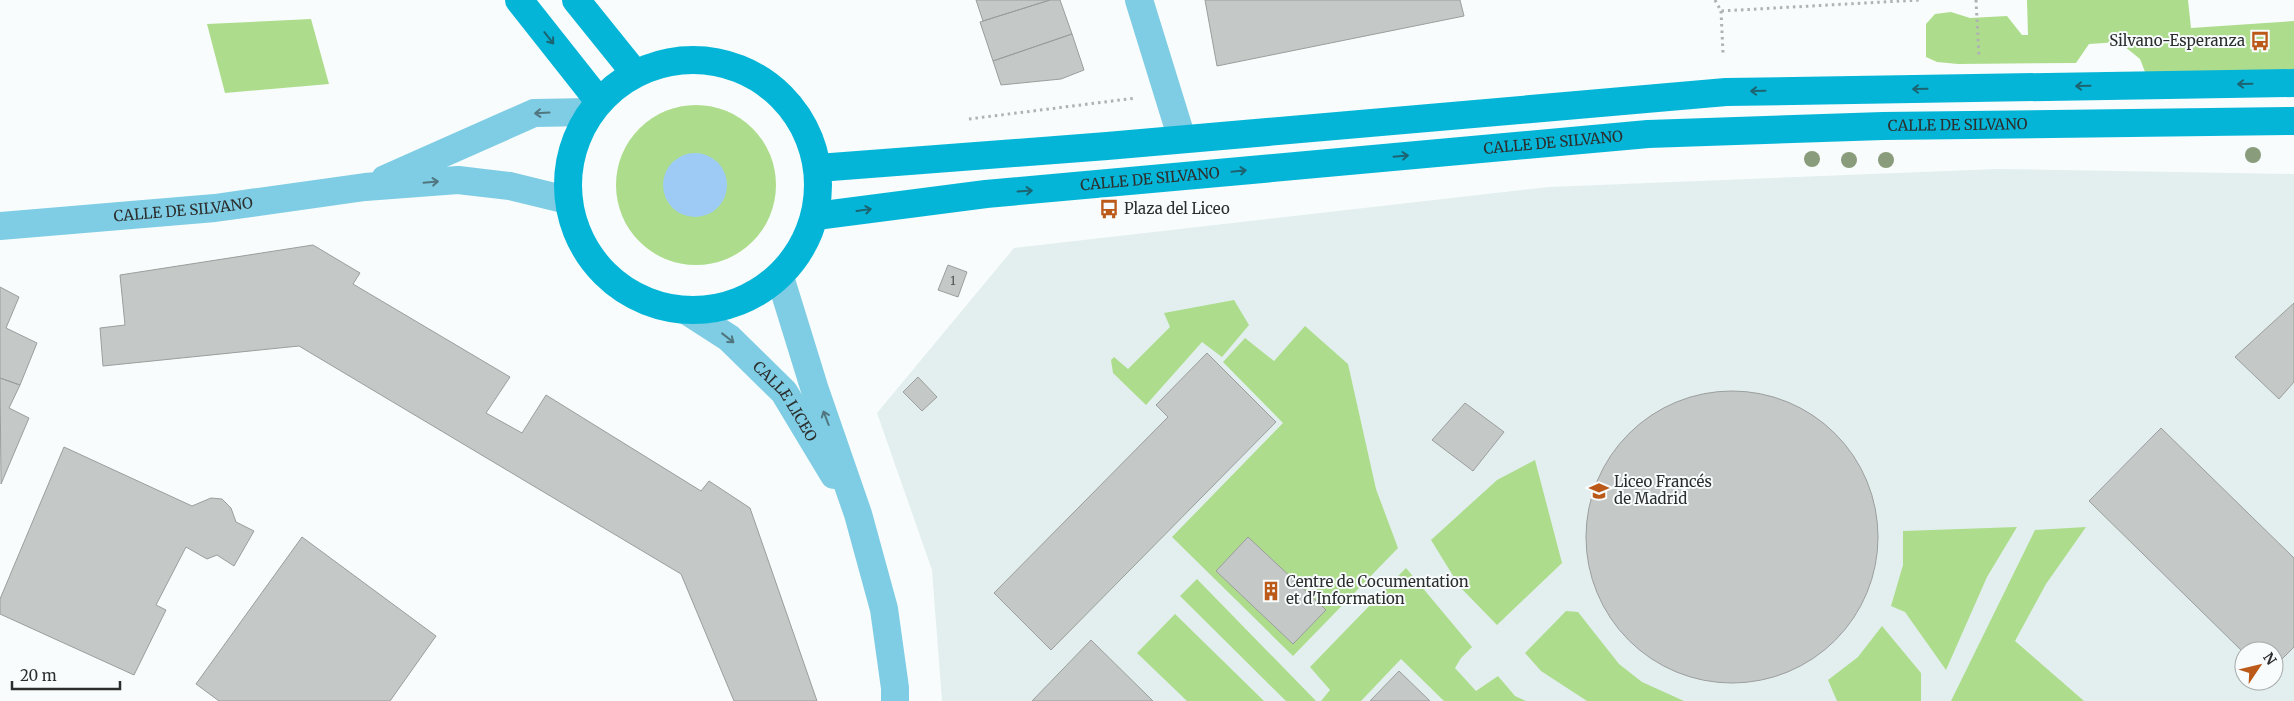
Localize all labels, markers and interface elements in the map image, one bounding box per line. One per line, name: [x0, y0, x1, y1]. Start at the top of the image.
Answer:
bus stop icon: Silvano-Esperanza: [2249, 30, 2271, 52]
one-way arrow: [543, 31, 554, 44]
place label: Silvano-Esperanza: [2109, 31, 2245, 50]
one-way arrow: [2238, 79, 2254, 89]
one-way arrow: [2075, 81, 2092, 91]
one-way arrow: [1913, 84, 1929, 94]
one-way arrow: [1750, 86, 1766, 96]
one-way arrow: [534, 109, 550, 118]
street label: CALLE DE SILVANO: [1888, 114, 2028, 135]
street label: CALLE DE SILVANO: [1483, 126, 1624, 158]
one-way arrow: [1393, 151, 1409, 161]
street label: CALLE DE SILVANO: [1079, 163, 1221, 194]
one-way arrow: [1231, 167, 1247, 176]
one-way arrow: [423, 178, 439, 187]
one-way arrow: [1017, 186, 1033, 195]
street label: CALLE DE SILVANO: [113, 193, 254, 225]
bus stop icon: Plaza del Liceo: [1098, 198, 1120, 220]
place label: Plaza del Liceo: [1124, 199, 1230, 218]
one-way arrow: [856, 204, 872, 214]
house number: 1: [950, 273, 956, 288]
one-way arrow: [721, 333, 735, 343]
street label: CALLE LICEO: [749, 357, 822, 445]
one-way arrow: [821, 411, 830, 427]
place label: Liceo Francés de Madrid: [1614, 472, 1712, 508]
school or university icon: Liceo Francés de Madrid: [1588, 480, 1610, 502]
place label: Centre de Cocumentation et d'Information: [1286, 572, 1469, 608]
building icon: Centre de Cocumentation et d'Information: [1260, 580, 1282, 602]
north arrow: [2234, 641, 2284, 691]
text: N: [2259, 649, 2280, 668]
scale bar: [12, 658, 120, 690]
text: 20 m: [20, 666, 57, 685]

